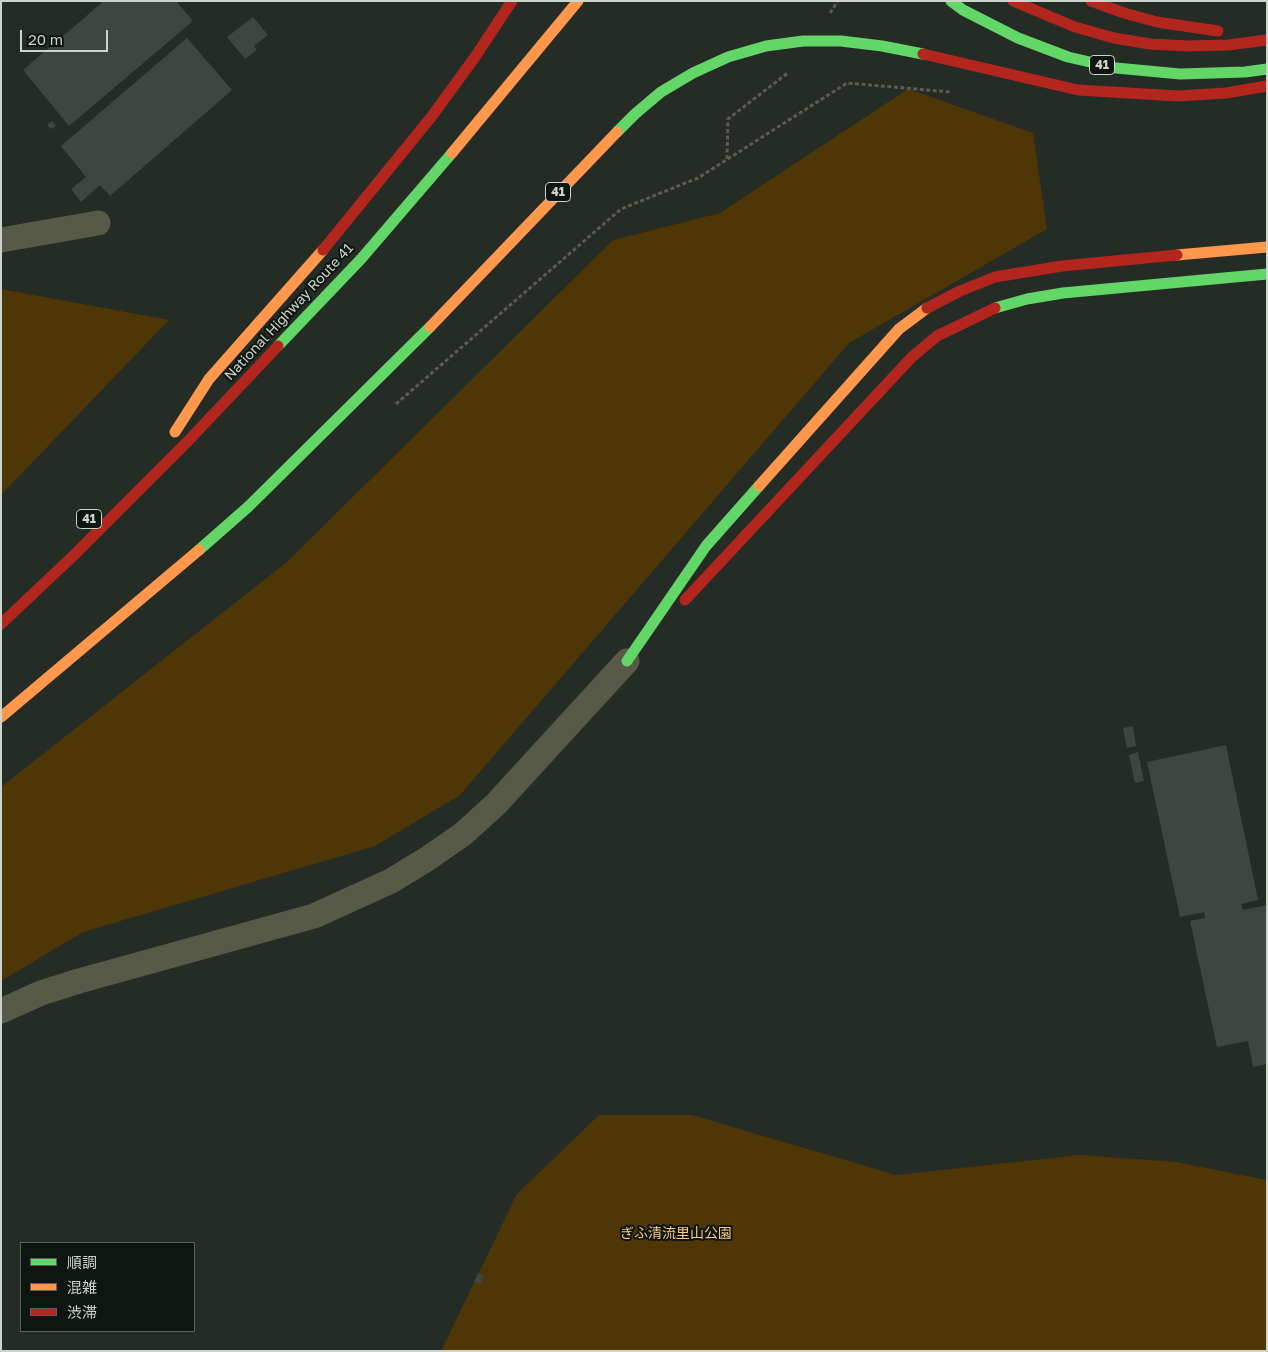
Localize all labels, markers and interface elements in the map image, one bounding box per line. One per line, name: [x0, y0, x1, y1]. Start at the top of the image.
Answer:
scale bar: [22, 20, 110, 52]
text: 20 m: [28, 30, 63, 48]
road number: 41: [1090, 56, 1114, 74]
road number: 41: [546, 182, 570, 202]
street label: National Highway Route 41: [221, 240, 357, 384]
road number: 41: [76, 509, 102, 528]
park label: ぎふ清流里山公園: [620, 1226, 732, 1242]
legend: [20, 1242, 195, 1332]
text: 順調: [67, 1253, 97, 1271]
text: 混雑: [67, 1278, 97, 1296]
text: 渋滞: [67, 1303, 97, 1321]

